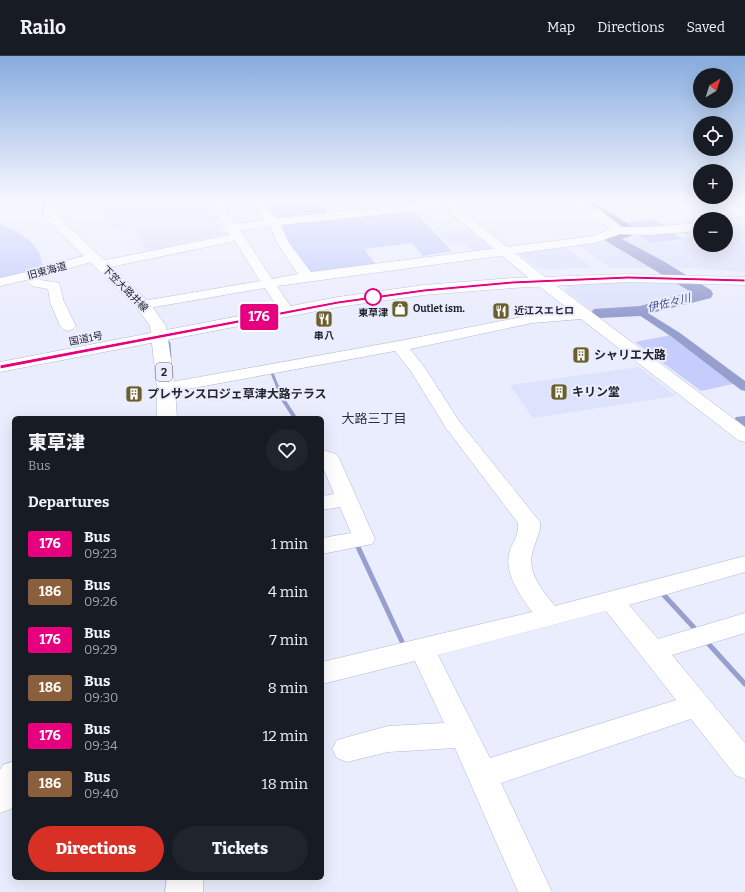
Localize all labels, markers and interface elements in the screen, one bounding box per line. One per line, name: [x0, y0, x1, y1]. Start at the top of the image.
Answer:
text: Railo: [20, 16, 66, 39]
text: Map: [547, 19, 575, 36]
text: Directions: [597, 19, 665, 36]
text: Saved: [687, 19, 725, 36]
north arrow: [693, 68, 733, 108]
map controls: [693, 68, 733, 252]
button: locate: [693, 116, 733, 156]
button: +: [693, 164, 733, 204]
button: −: [693, 212, 733, 252]
street label: 旧東海道: [26, 260, 68, 282]
street label: 下笠大路井線: [100, 264, 150, 314]
marker: 東草津: [364, 288, 382, 306]
water label: 伊佐々川: [646, 291, 693, 315]
shop icon: Outlet ism.: [390, 299, 410, 319]
restaurant icon: 近江スエヒロ: [491, 301, 511, 321]
place label: Outlet ism.: [413, 303, 465, 315]
line badge: 176: [236, 304, 282, 330]
place label: 近江スエヒロ: [514, 305, 574, 317]
place label: 東草津: [358, 307, 388, 319]
text: 176: [248, 308, 270, 325]
restaurant icon: 串八: [314, 309, 334, 329]
street label: 国道1号: [68, 330, 104, 348]
place label: 串八: [314, 330, 334, 342]
building icon: シャリエ大路: [571, 345, 591, 365]
place label: シャリエ大路: [594, 348, 666, 362]
road number: 2: [156, 363, 172, 381]
building icon: キリン堂: [549, 382, 569, 402]
building icon: プレサンスロジェ草津大路テラス: [124, 384, 144, 404]
place label: キリン堂: [572, 385, 620, 399]
place label: プレサンスロジェ草津大路テラス: [147, 387, 327, 401]
district label: 大路三丁目: [341, 411, 407, 426]
button: heart: [266, 429, 308, 471]
text: 東草津: [28, 431, 85, 454]
text: Bus: [28, 458, 50, 473]
text: Departures: [28, 493, 109, 511]
text: Bus: [84, 528, 110, 546]
text: 176: [39, 535, 61, 552]
text: 1 min: [271, 535, 308, 553]
text: 09:23: [84, 546, 117, 561]
text: Bus: [84, 576, 110, 594]
text: 186: [39, 583, 61, 600]
text: 4 min: [268, 583, 308, 601]
text: 09:26: [84, 594, 117, 609]
text: Bus: [84, 624, 110, 642]
text: 176: [39, 631, 61, 648]
text: 7 min: [269, 631, 308, 649]
text: 09:29: [84, 642, 117, 657]
text: Bus: [84, 672, 110, 690]
text: 186: [39, 679, 61, 696]
text: 8 min: [268, 679, 308, 697]
text: 09:30: [84, 690, 118, 705]
text: Bus: [84, 720, 110, 738]
text: 176: [39, 727, 61, 744]
text: 12 min: [262, 727, 308, 745]
text: 09:34: [84, 738, 118, 753]
text: Bus: [84, 768, 110, 786]
text: 186: [39, 775, 61, 792]
text: 18 min: [262, 775, 308, 793]
text: 09:40: [84, 786, 119, 801]
button: Directions: [28, 826, 164, 872]
button: Tickets: [172, 826, 308, 872]

